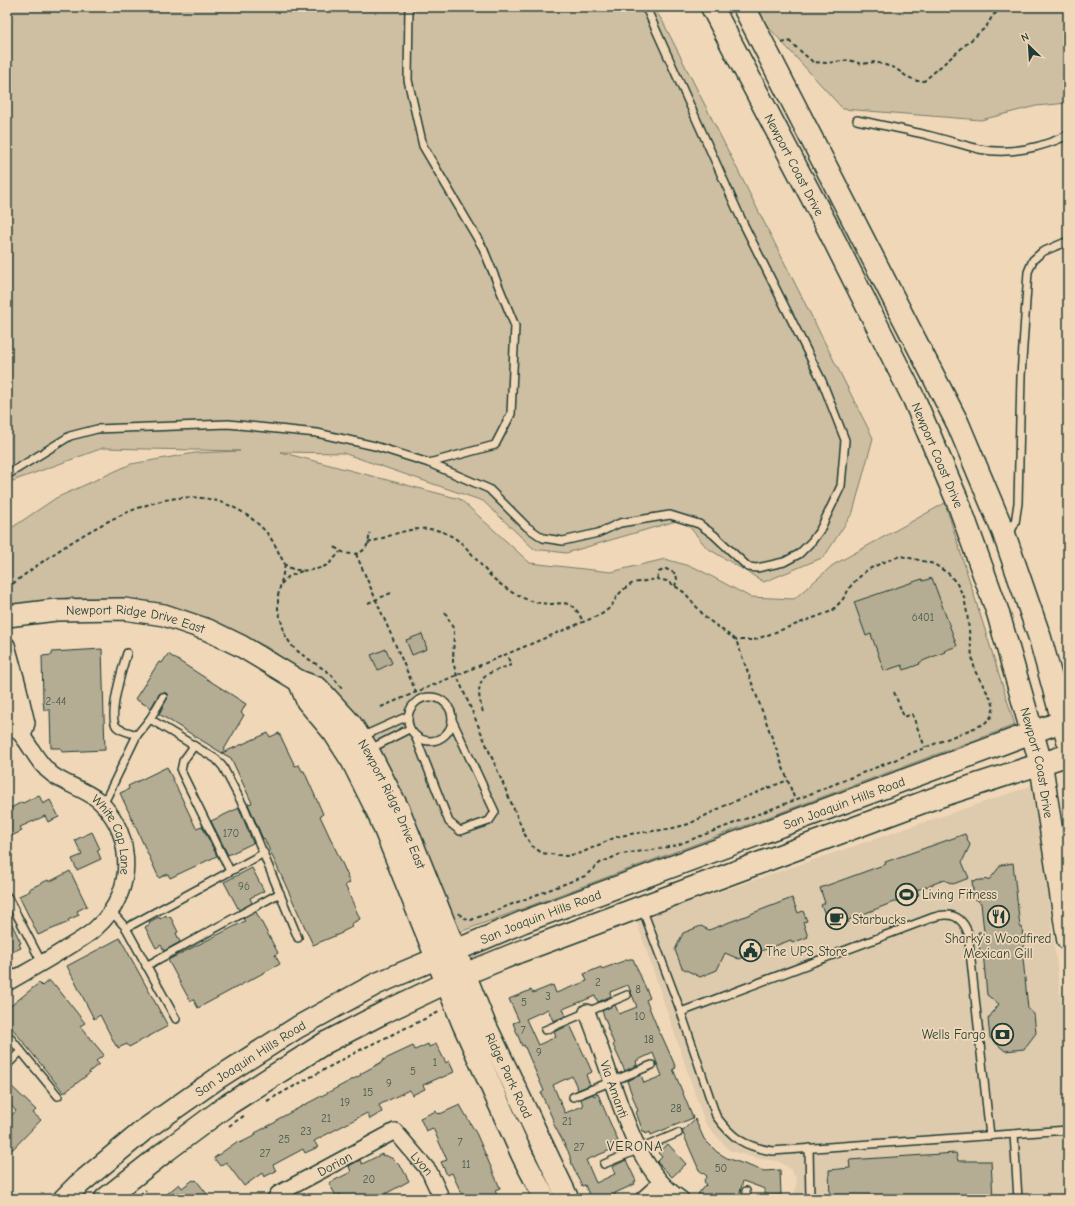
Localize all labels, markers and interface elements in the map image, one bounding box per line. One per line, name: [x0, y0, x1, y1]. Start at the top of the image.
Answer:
north arrow: [1009, 26, 1049, 66]
text: N: [1019, 30, 1031, 45]
street label: Newport Coast Drive: [762, 111, 828, 219]
street label: Newport Coast Drive: [909, 400, 967, 510]
street label: Newport Ridge Drive East: [66, 602, 208, 636]
house number: 6401: [912, 611, 934, 624]
house number: 2-44: [46, 695, 66, 708]
street label: Newport Coast Drive: [1018, 706, 1057, 819]
street label: Newport Ridge Drive East: [355, 736, 430, 872]
street label: San Joaquin Hills Road: [781, 773, 907, 832]
street label: White Cap Lane: [89, 791, 133, 876]
house number: 170: [223, 827, 239, 840]
house number: 96: [238, 880, 250, 893]
sports icon: Living Fitness: [893, 881, 919, 907]
street label: San Joaquin Hills Road: [478, 886, 603, 947]
place label: Living Fitness: [922, 887, 997, 902]
restaurant icon: Sharky's Woodfired Mexican Gill: [985, 903, 1011, 929]
cafe icon: Starbucks: [824, 906, 850, 932]
place label: Starbucks: [852, 912, 906, 927]
place label: Sharky's Woodfired Mexican Gill: [945, 931, 1051, 961]
public building icon: The UPS Store: [738, 938, 764, 964]
place label: The UPS Store: [766, 944, 848, 959]
house number: 2: [595, 976, 601, 989]
house number: 8: [635, 983, 641, 996]
house number: 3: [545, 990, 551, 1003]
house number: 5: [521, 996, 527, 1009]
house number: 10: [634, 1010, 646, 1023]
street label: San Joaquin Hills Road: [192, 1017, 308, 1099]
bank icon: Wells Fargo: [989, 1021, 1015, 1047]
house number: 7: [520, 1024, 526, 1037]
place label: Wells Fargo: [922, 1027, 986, 1042]
street label: Ridge Park Road: [483, 1030, 536, 1121]
house number: 18: [644, 1033, 654, 1046]
house number: 9: [536, 1046, 542, 1059]
house number: 1: [433, 1056, 437, 1069]
street label: Via Amanti: [598, 1058, 632, 1120]
house number: 5: [410, 1065, 416, 1078]
house number: 9: [386, 1077, 392, 1090]
house number: 15: [363, 1086, 373, 1099]
house number: 19: [340, 1096, 350, 1109]
house number: 28: [670, 1102, 682, 1115]
house number: 21: [321, 1112, 331, 1125]
house number: 21: [562, 1115, 572, 1128]
house number: 23: [300, 1125, 312, 1138]
house number: 25: [278, 1133, 290, 1146]
house number: 7: [457, 1136, 463, 1149]
district label: VERONA: [607, 1138, 663, 1155]
house number: 27: [574, 1141, 584, 1154]
house number: 27: [260, 1147, 270, 1160]
street label: Dorian: [315, 1148, 354, 1179]
street label: Lyon: [408, 1148, 437, 1178]
house number: 11: [462, 1158, 470, 1171]
house number: 50: [715, 1162, 727, 1175]
house number: 20: [363, 1173, 375, 1186]

